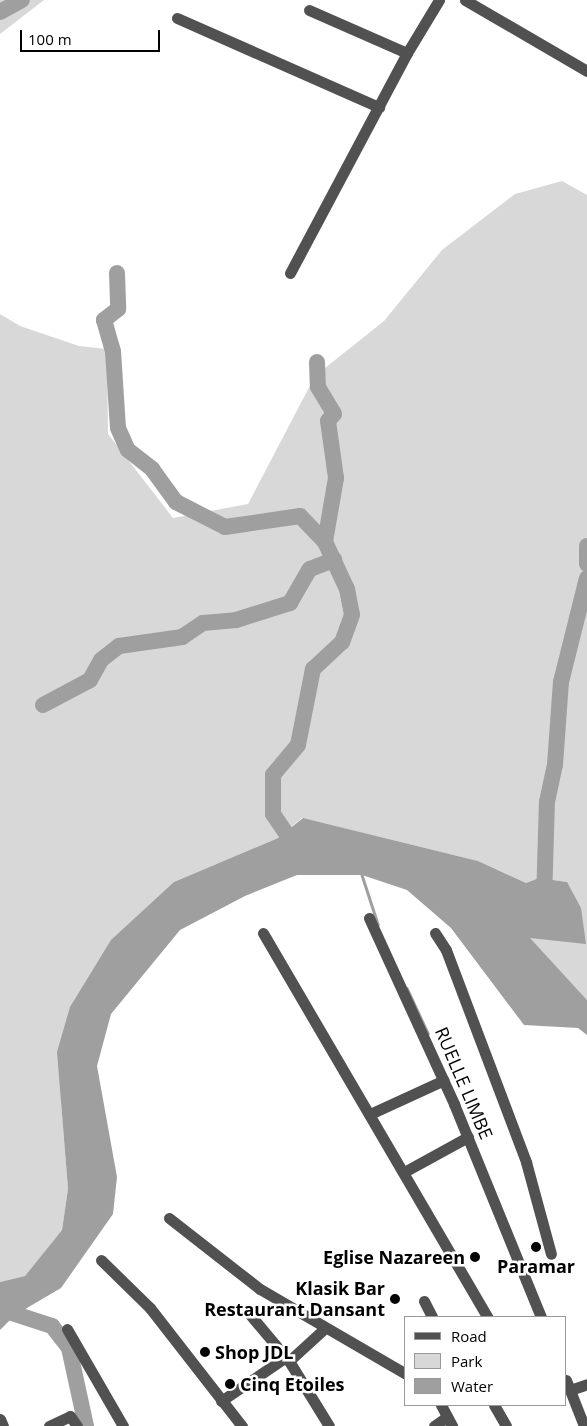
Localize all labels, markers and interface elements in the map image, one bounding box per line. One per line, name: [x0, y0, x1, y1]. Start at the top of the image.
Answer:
scale bar: [22, 20, 162, 52]
text: 100 m: [28, 29, 72, 49]
street label: RUELLE LIMBE: [431, 1024, 497, 1142]
marker: Paramar: [530, 1241, 542, 1253]
place label: Eglise Nazareen: [323, 1246, 465, 1268]
marker: Eglise Nazareen: [469, 1251, 481, 1263]
place label: Paramar: [497, 1255, 575, 1277]
place label: Klasik Bar Restaurant Dansant: [204, 1278, 385, 1320]
marker: Klasik Bar Restaurant Dansant: [389, 1293, 401, 1305]
legend: [404, 1316, 567, 1406]
text: Road: [451, 1326, 487, 1346]
place label: Shop JDL: [215, 1341, 293, 1363]
marker: Shop JDL: [199, 1346, 211, 1358]
text: Park: [451, 1351, 482, 1371]
place label: Cinq Etoiles: [240, 1373, 344, 1395]
text: Water: [451, 1376, 493, 1396]
marker: Cinq Etoiles: [224, 1378, 236, 1390]

